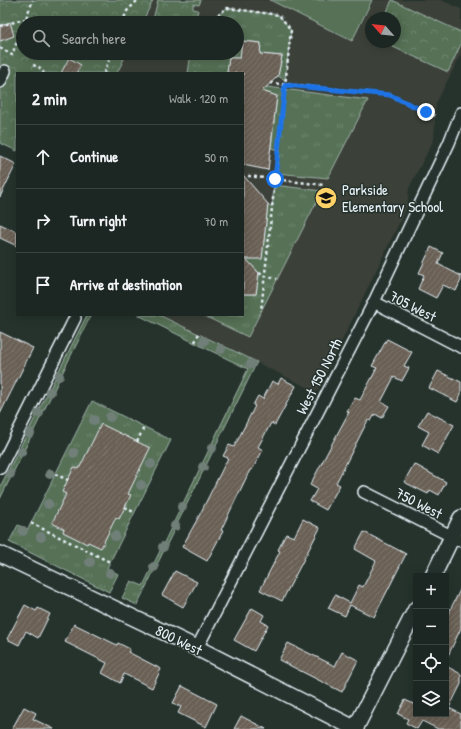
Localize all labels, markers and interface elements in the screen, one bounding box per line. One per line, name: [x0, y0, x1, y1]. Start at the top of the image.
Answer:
north arrow: [365, 12, 401, 48]
search box: [16, 16, 244, 60]
icon: search: [30, 27, 52, 49]
text: Search here: [62, 28, 126, 49]
text: 2 min: [32, 87, 67, 110]
text: Walk · 120 m: [169, 89, 228, 107]
route end: [417, 103, 435, 121]
icon: ahead: [32, 146, 54, 168]
text: Continue: [70, 146, 118, 167]
text: 50 m: [205, 148, 228, 166]
route start: [266, 170, 284, 188]
place label: Parkside Elementary School: [342, 179, 443, 217]
school or university icon: Parkside Elementary School: [313, 185, 339, 211]
icon: right: [32, 210, 54, 232]
text: Turn right: [70, 210, 126, 231]
text: 70 m: [204, 212, 228, 230]
icon: arrive: [32, 274, 54, 296]
text: Arrive at destination: [70, 274, 182, 295]
street label: 705 West: [386, 285, 441, 327]
street label: West 150 North: [291, 334, 347, 418]
street label: 750 West: [392, 482, 447, 524]
map controls: [413, 573, 449, 717]
button: +: [413, 573, 449, 609]
button: −: [413, 609, 449, 645]
street label: 800 West: [152, 620, 207, 661]
button: locate: [413, 645, 449, 681]
button: layers: [413, 681, 449, 717]

